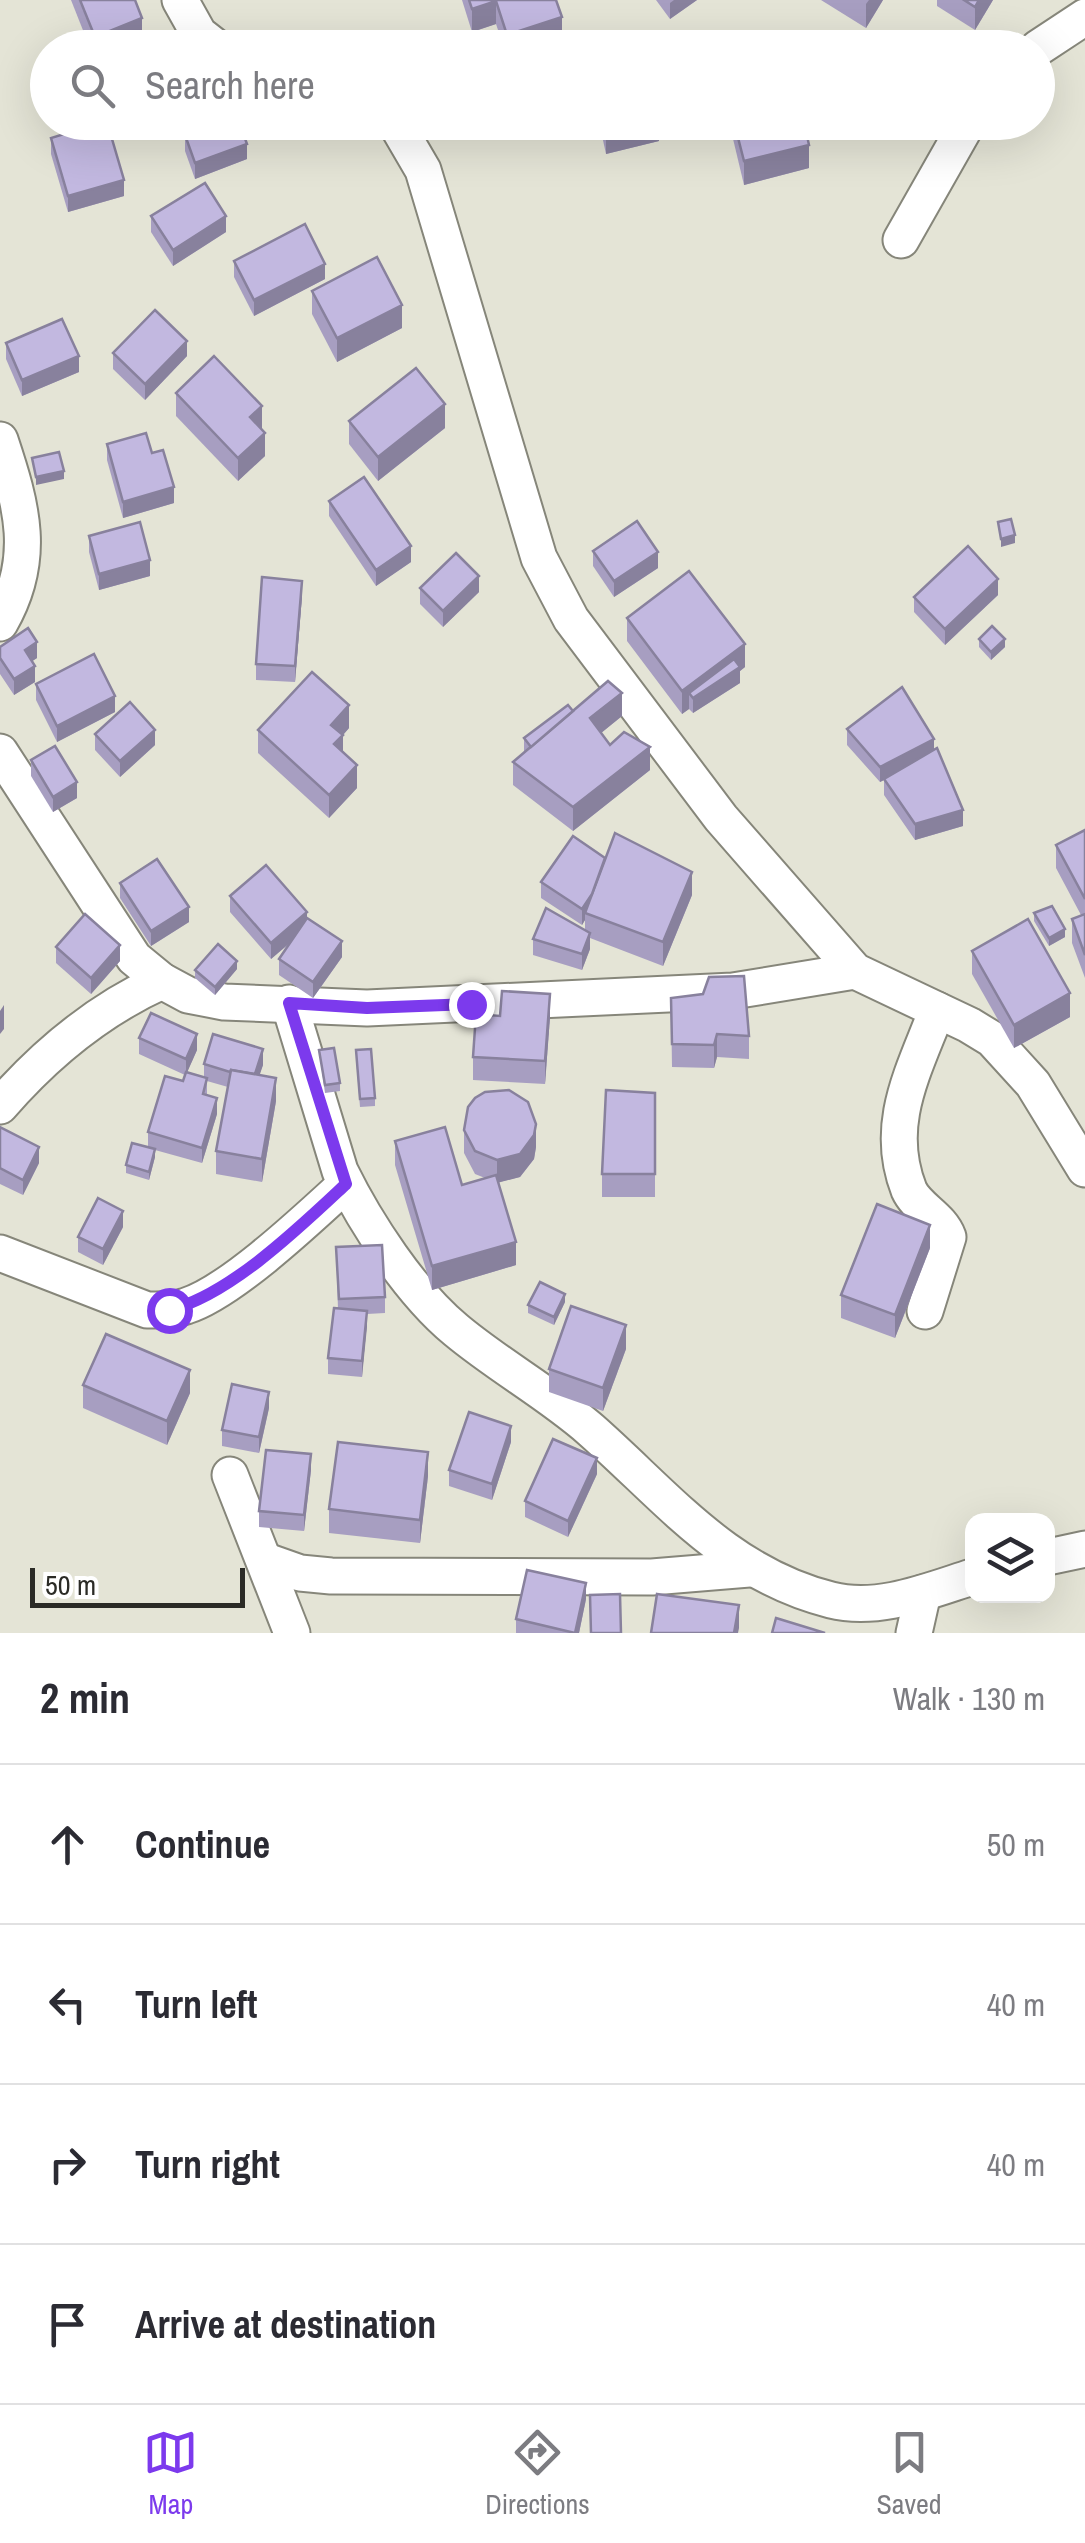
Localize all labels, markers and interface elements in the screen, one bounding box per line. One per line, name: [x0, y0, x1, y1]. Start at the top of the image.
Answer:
search box: [30, 30, 1055, 140]
icon: search: [65, 58, 120, 113]
text: Search here: [145, 60, 315, 111]
route end: [449, 982, 495, 1028]
route start: [147, 1288, 193, 1334]
map controls: [965, 1513, 1055, 1603]
button: layers: [965, 1513, 1055, 1603]
scale bar: [30, 1563, 245, 1608]
text: 50 m: [45, 1566, 96, 1604]
text: 2 min: [40, 1670, 130, 1726]
text: Walk · 130 m: [893, 1677, 1045, 1720]
icon: ahead: [40, 1817, 95, 1872]
text: Continue: [135, 1819, 270, 1870]
text: 50 m: [987, 1823, 1045, 1866]
icon: left: [40, 1977, 95, 2032]
text: Turn left: [135, 1979, 257, 2030]
text: 40 m: [987, 1983, 1045, 2026]
icon: right: [40, 2137, 95, 2192]
text: Turn right: [135, 2139, 280, 2190]
text: 40 m: [987, 2143, 1045, 2186]
icon: arrive: [40, 2297, 95, 2352]
text: Arrive at destination: [135, 2299, 436, 2350]
tab: Map: [143, 2425, 198, 2523]
tab: Directions: [485, 2425, 590, 2523]
tab: Saved: [877, 2425, 942, 2523]

